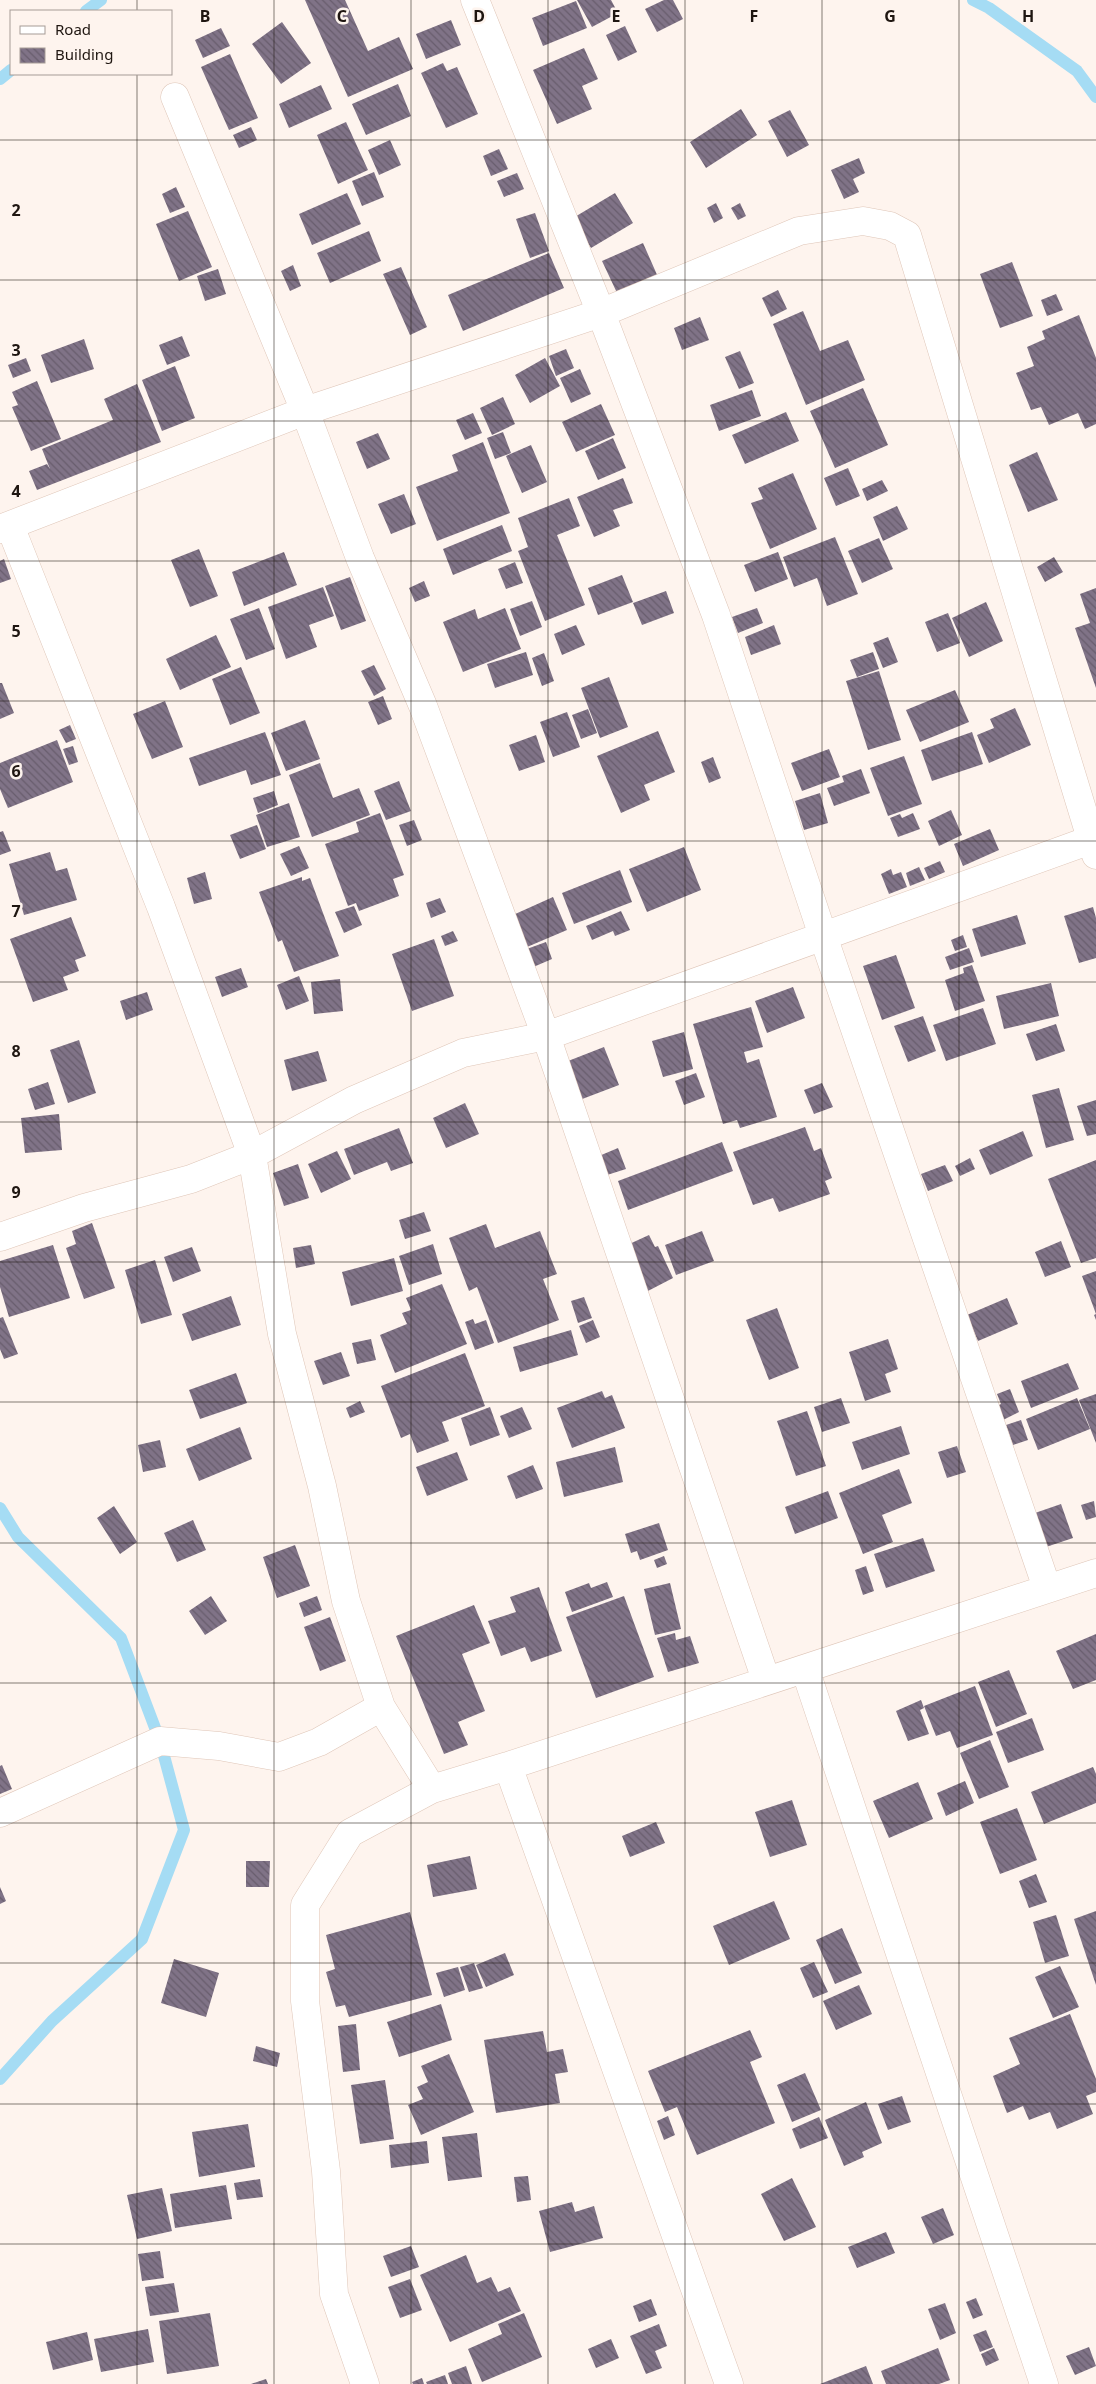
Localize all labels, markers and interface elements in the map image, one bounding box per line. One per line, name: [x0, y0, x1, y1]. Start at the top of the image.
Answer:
text: B: [200, 5, 210, 27]
text: C: [337, 5, 347, 27]
text: D: [473, 5, 485, 27]
text: E: [612, 5, 621, 27]
text: F: [750, 5, 758, 27]
text: G: [884, 5, 896, 27]
text: H: [1022, 5, 1034, 27]
legend: [10, 10, 172, 75]
text: Road: [55, 19, 91, 39]
text: Building: [55, 44, 113, 64]
text: 2: [11, 199, 21, 221]
text: 3: [11, 339, 21, 361]
text: 4: [11, 480, 21, 502]
text: 5: [11, 620, 21, 642]
text: 6: [11, 760, 21, 782]
text: 7: [11, 900, 21, 922]
text: 8: [11, 1040, 21, 1062]
text: 9: [11, 1181, 21, 1203]

